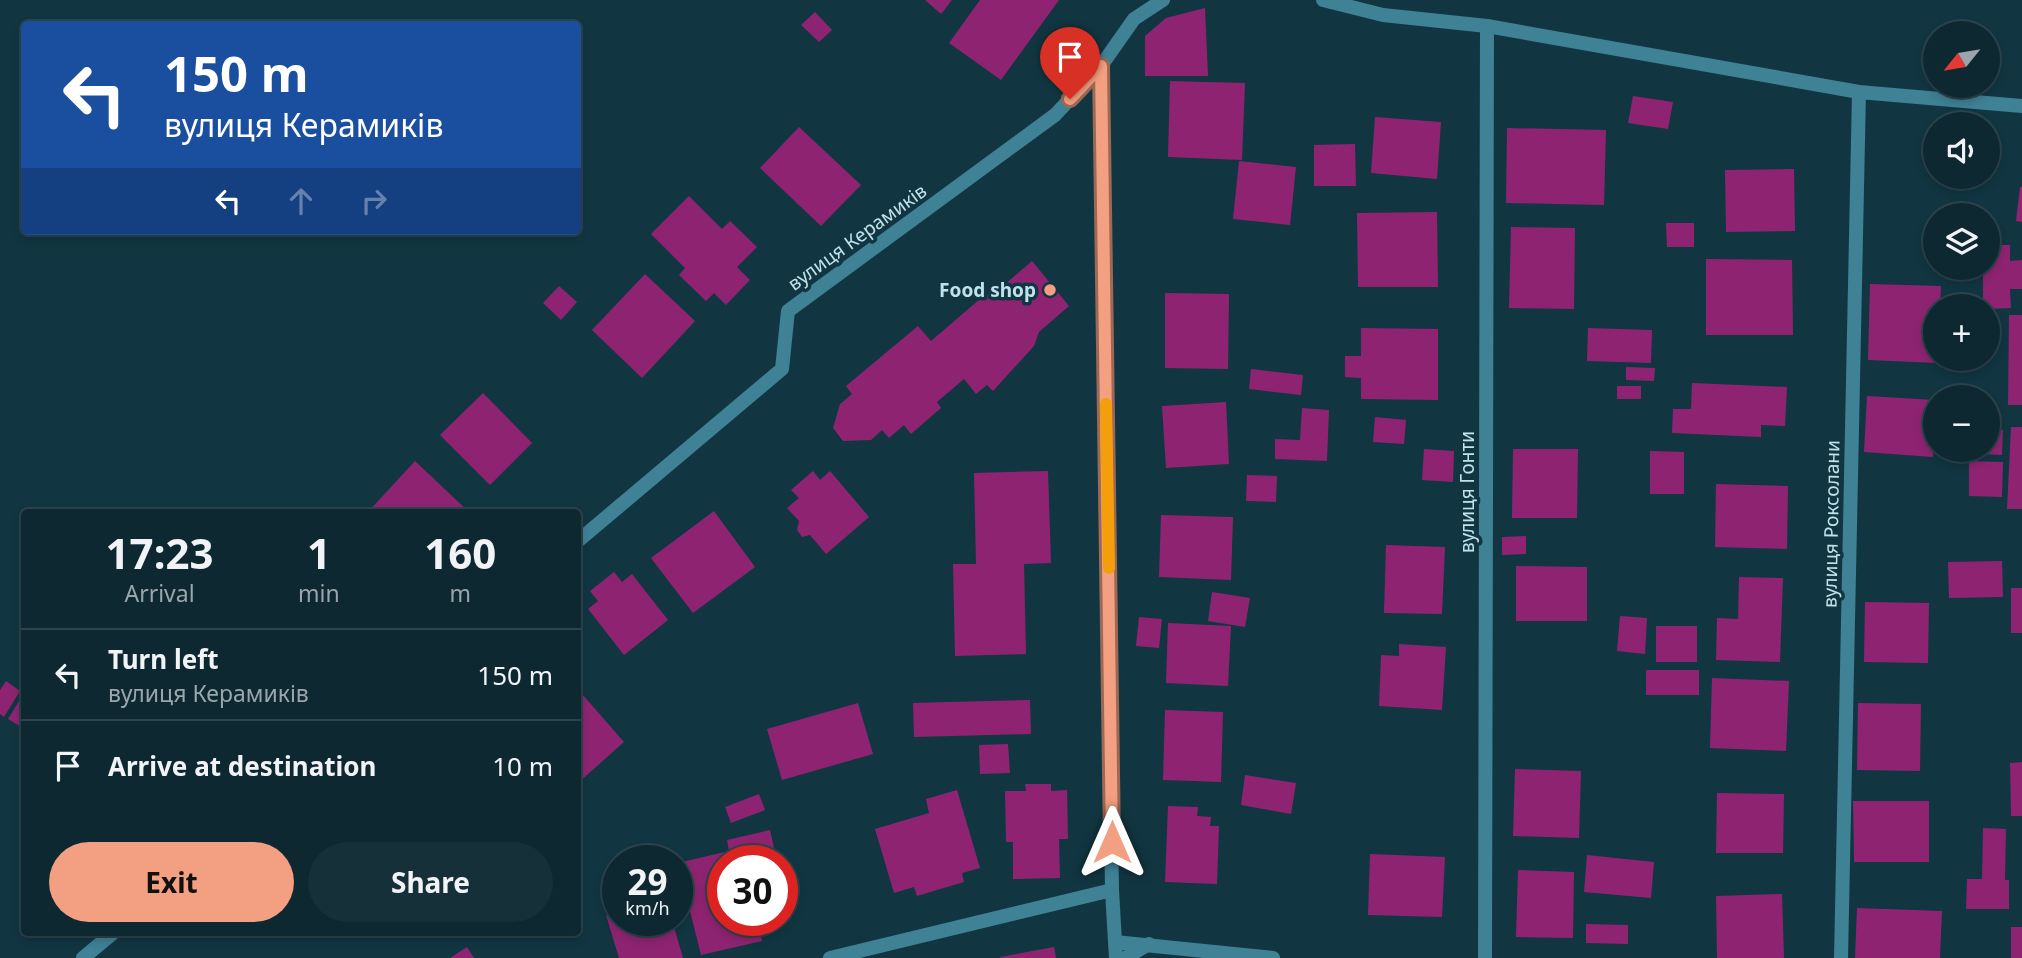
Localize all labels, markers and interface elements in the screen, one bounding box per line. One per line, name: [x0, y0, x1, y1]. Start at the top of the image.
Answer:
north arrow: [1923, 21, 2000, 98]
map controls: [1923, 21, 2000, 462]
pin: [1040, 27, 1100, 99]
icon: arrive: [1051, 38, 1089, 76]
text: 150 m: [164, 40, 309, 106]
icon: left: [49, 49, 140, 140]
text: вулиця Керамиків: [164, 103, 443, 146]
button: sound: [1923, 112, 2000, 189]
street label: вулиця Керамиків: [782, 178, 932, 296]
icon: left: [209, 182, 247, 220]
icon: ahead: [282, 182, 320, 220]
icon: right: [355, 182, 393, 220]
button: layers: [1923, 203, 2000, 280]
place label: Food shop: [939, 277, 1036, 303]
marker: Food shop: [1042, 282, 1058, 298]
button: +: [1923, 294, 2000, 371]
button: −: [1923, 385, 2000, 462]
street label: вулиця Гонти: [1454, 431, 1480, 553]
street label: вулиця Роксолани: [1817, 440, 1845, 608]
text: 17:23: [106, 524, 213, 581]
text: 1: [307, 524, 331, 581]
text: 160: [424, 524, 496, 581]
text: Arrival: [124, 577, 195, 609]
text: min: [298, 577, 340, 609]
text: m: [450, 577, 471, 609]
text: Turn left: [108, 641, 219, 677]
icon: left: [49, 656, 87, 694]
text: 150 m: [477, 657, 553, 693]
text: вулиця Керамиків: [108, 677, 309, 709]
icon: arrive: [49, 747, 87, 785]
text: Arrive at destination: [108, 748, 377, 784]
text: 10 m: [492, 748, 553, 784]
position arrow: [1075, 805, 1149, 879]
button: Exit: [49, 842, 294, 922]
button: Share: [308, 842, 553, 922]
speed limit sign: 30: [707, 845, 798, 936]
text: 29: [627, 858, 668, 905]
text: km/h: [625, 896, 670, 920]

